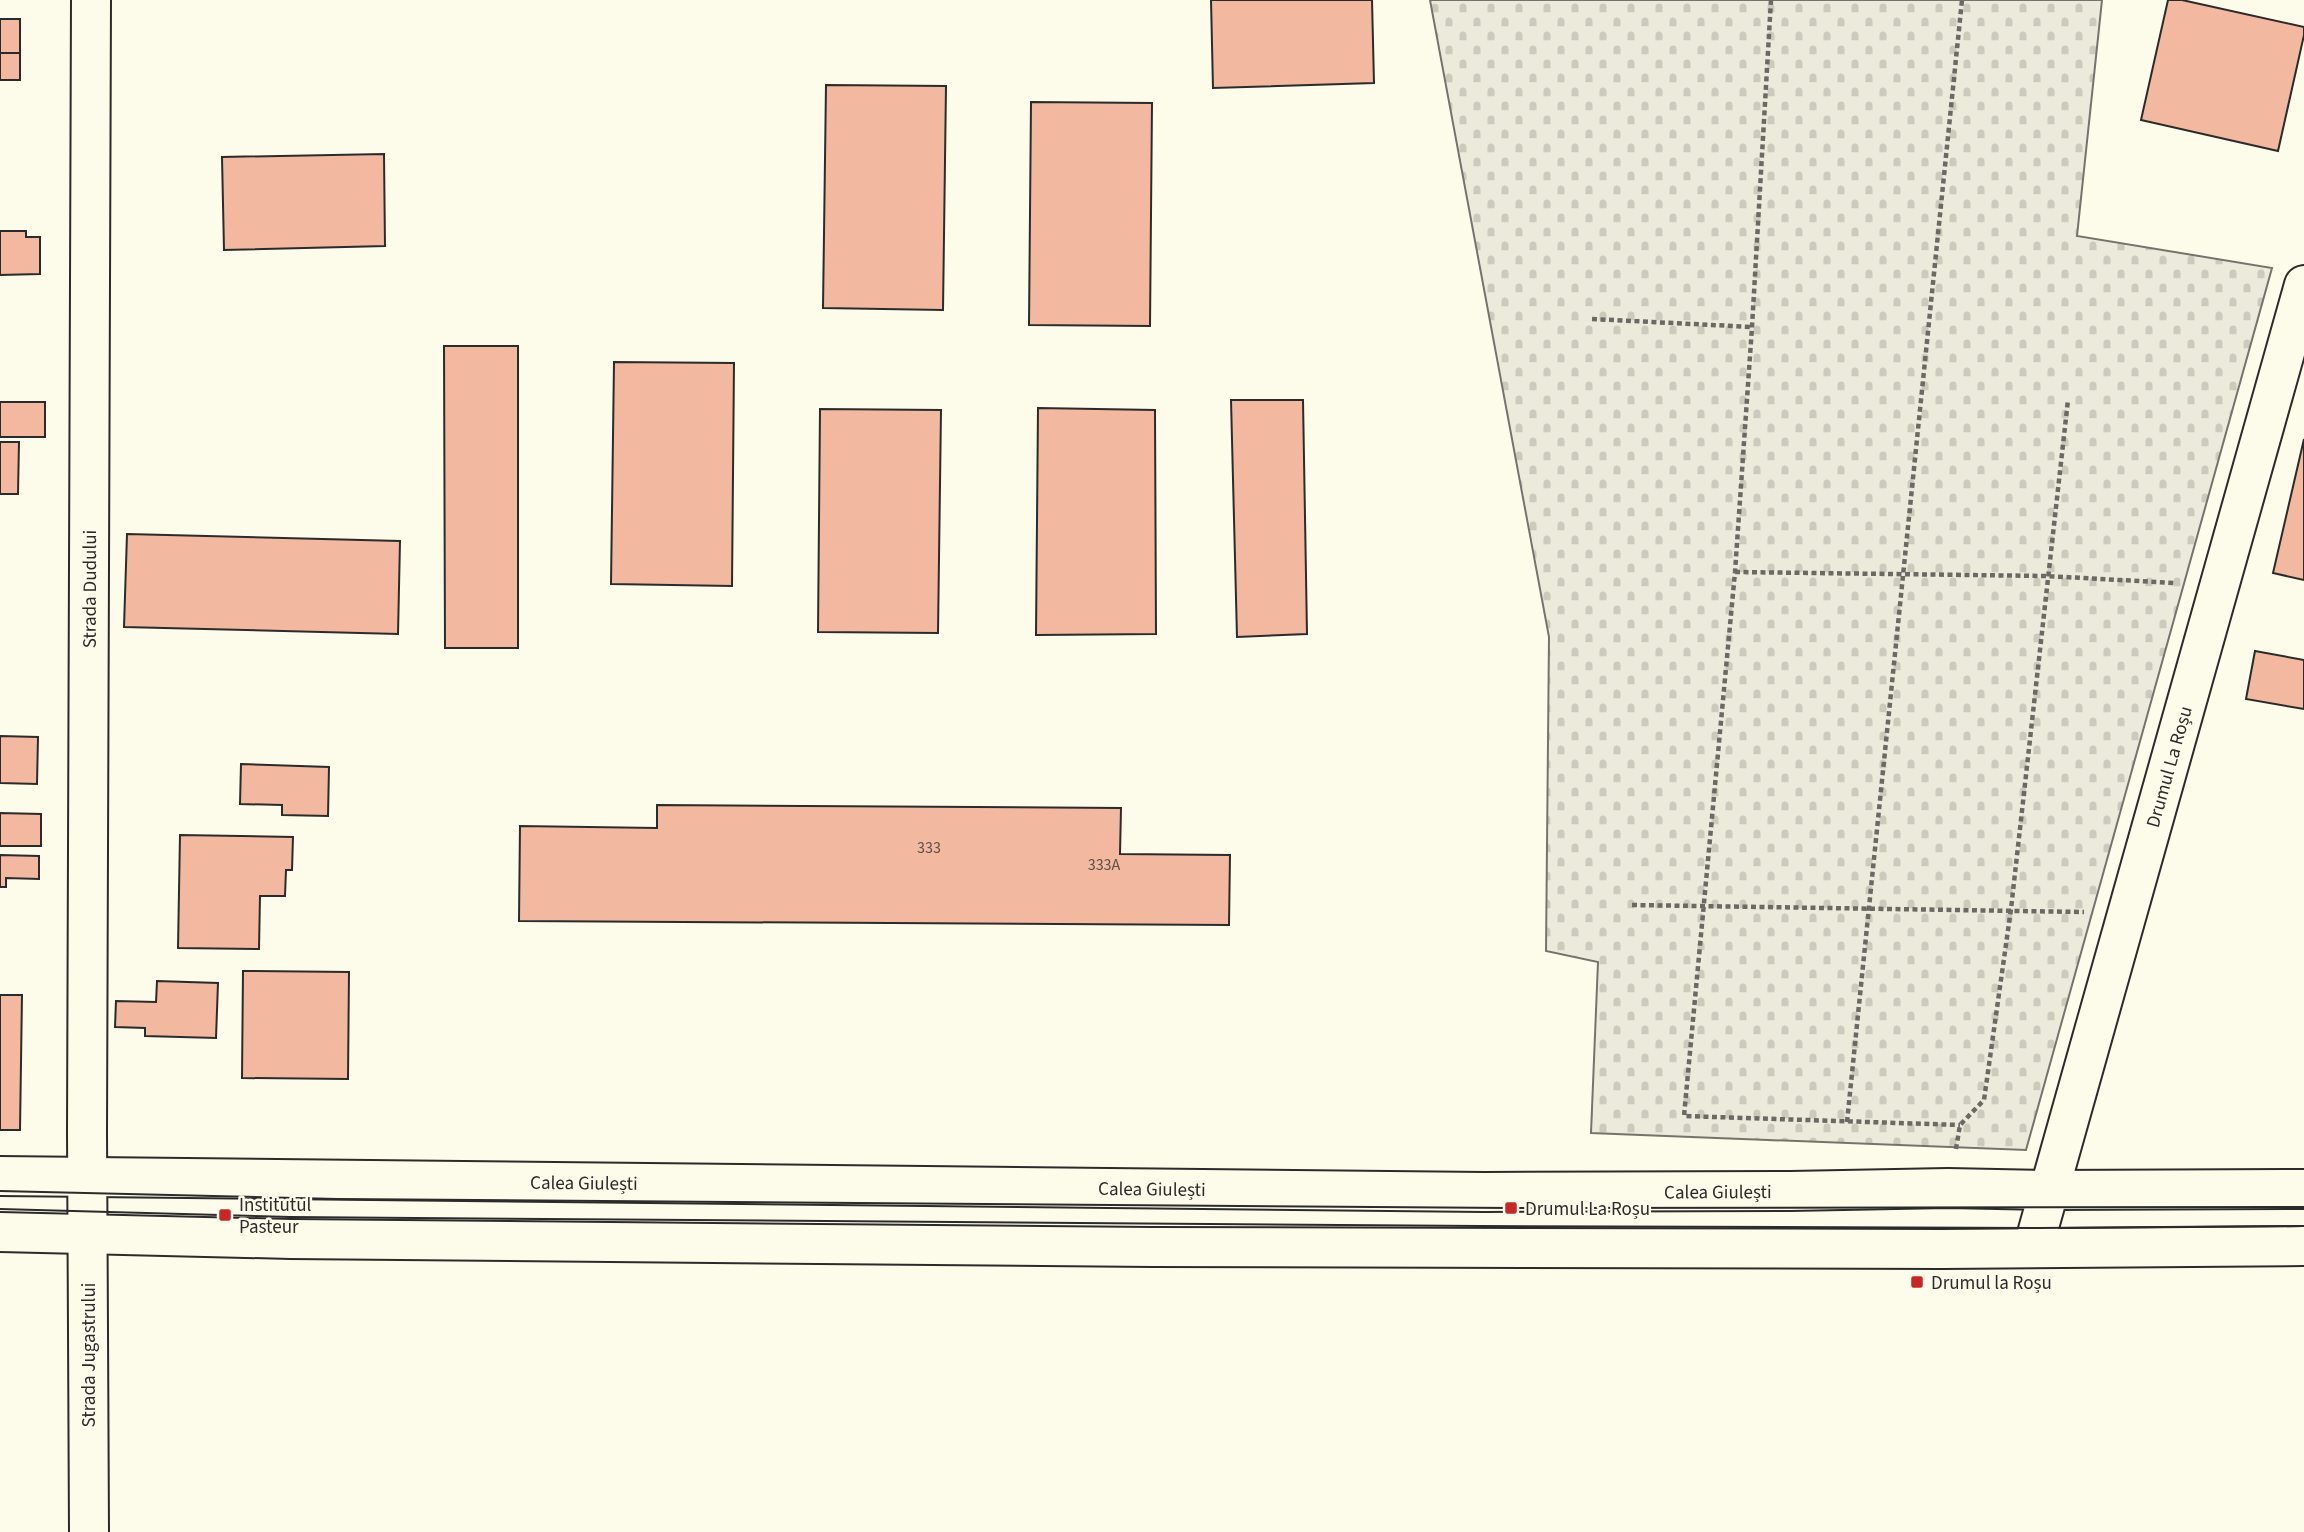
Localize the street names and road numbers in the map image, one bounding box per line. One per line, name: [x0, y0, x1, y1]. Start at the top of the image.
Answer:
street label: Strada Dudului: [77, 530, 104, 648]
street label: Drumul La Roșu: [2140, 703, 2200, 831]
street label: Calea Giulești: [530, 1170, 638, 1198]
street label: Calea Giulești: [1098, 1176, 1206, 1204]
street label: Calea Giulești: [1664, 1179, 1772, 1206]
street label: Strada Jugastrului: [76, 1283, 103, 1427]

